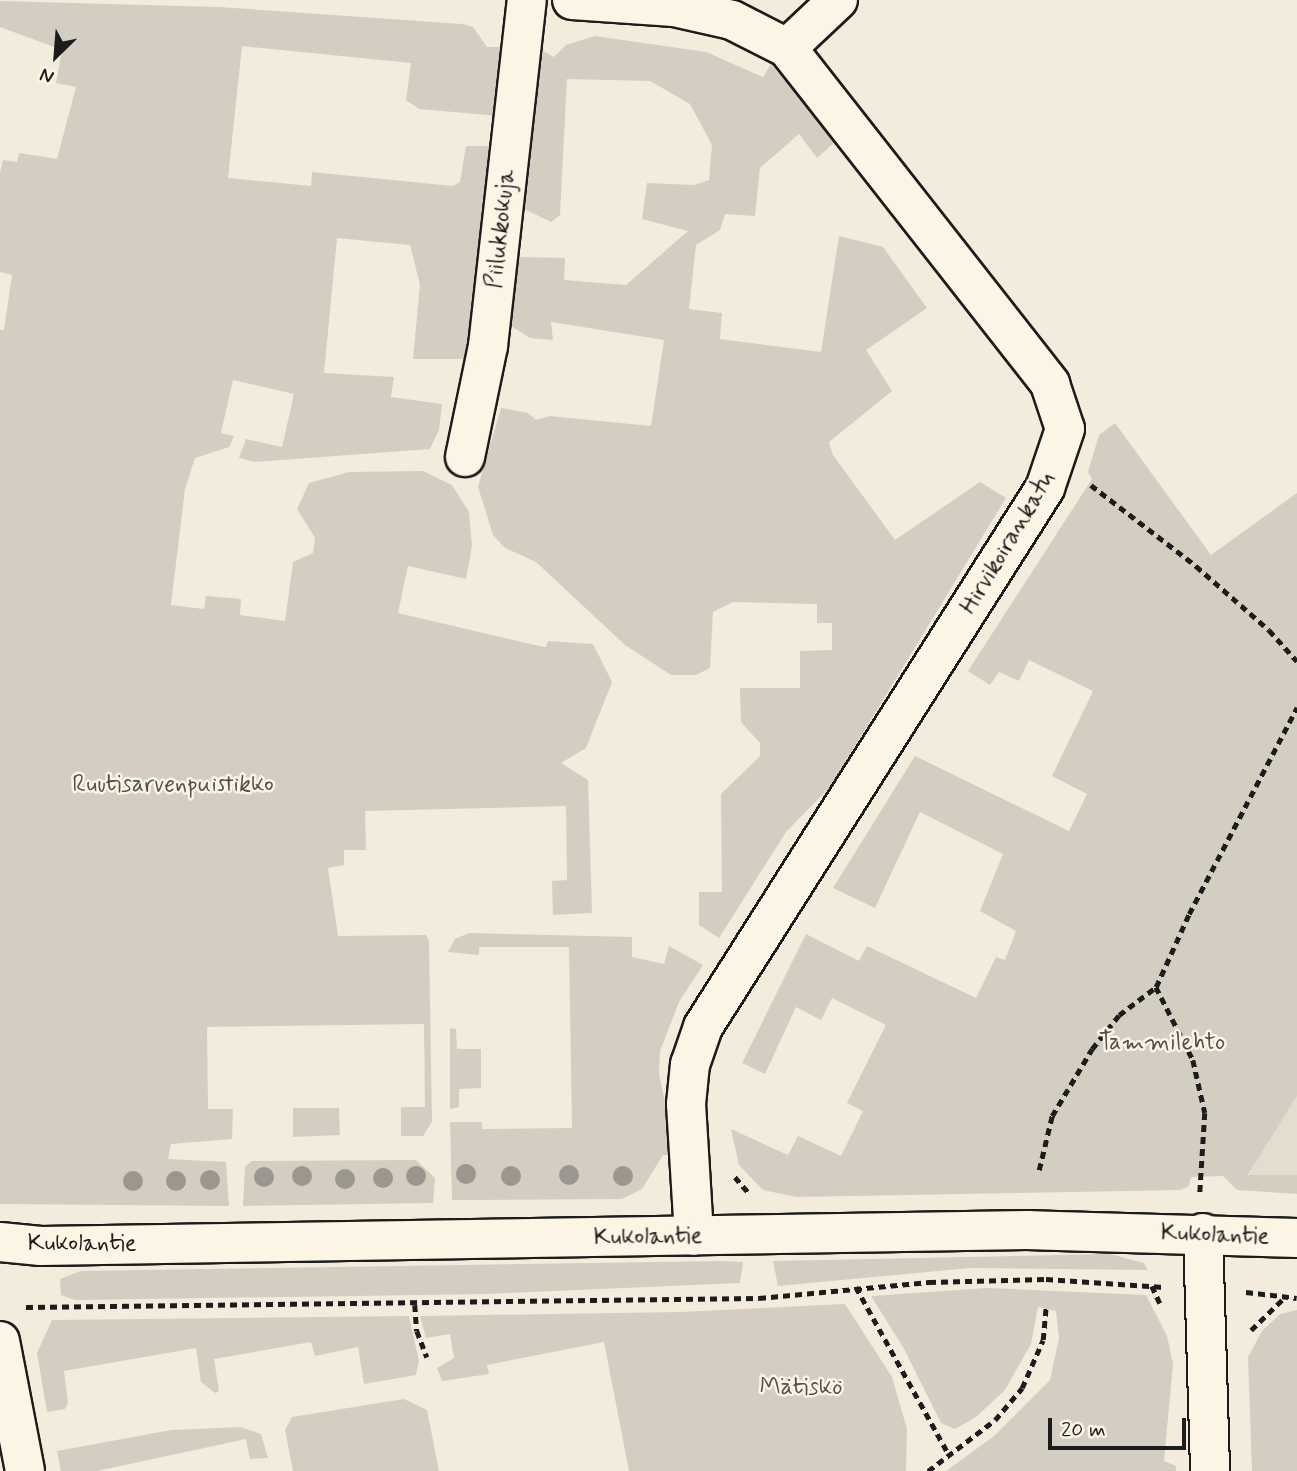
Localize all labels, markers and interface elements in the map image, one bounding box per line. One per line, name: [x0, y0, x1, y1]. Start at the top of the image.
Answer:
north arrow: [21, 21, 91, 91]
text: N: [36, 61, 58, 89]
street label: Piilukkokuja: [480, 168, 522, 290]
street label: Hirvikoirankatu: [954, 466, 1062, 620]
park label: Ruutisarvenpuistikko: [72, 771, 274, 799]
park label: Tammilehto: [1099, 1029, 1225, 1057]
street label: Kukolantie: [1160, 1219, 1270, 1251]
street label: Kukolantie: [593, 1222, 703, 1252]
street label: Kukolantie: [28, 1230, 136, 1258]
park label: Mätiskö: [759, 1374, 843, 1402]
scale bar: [1052, 1404, 1190, 1448]
text: 20 m: [1061, 1416, 1106, 1444]

